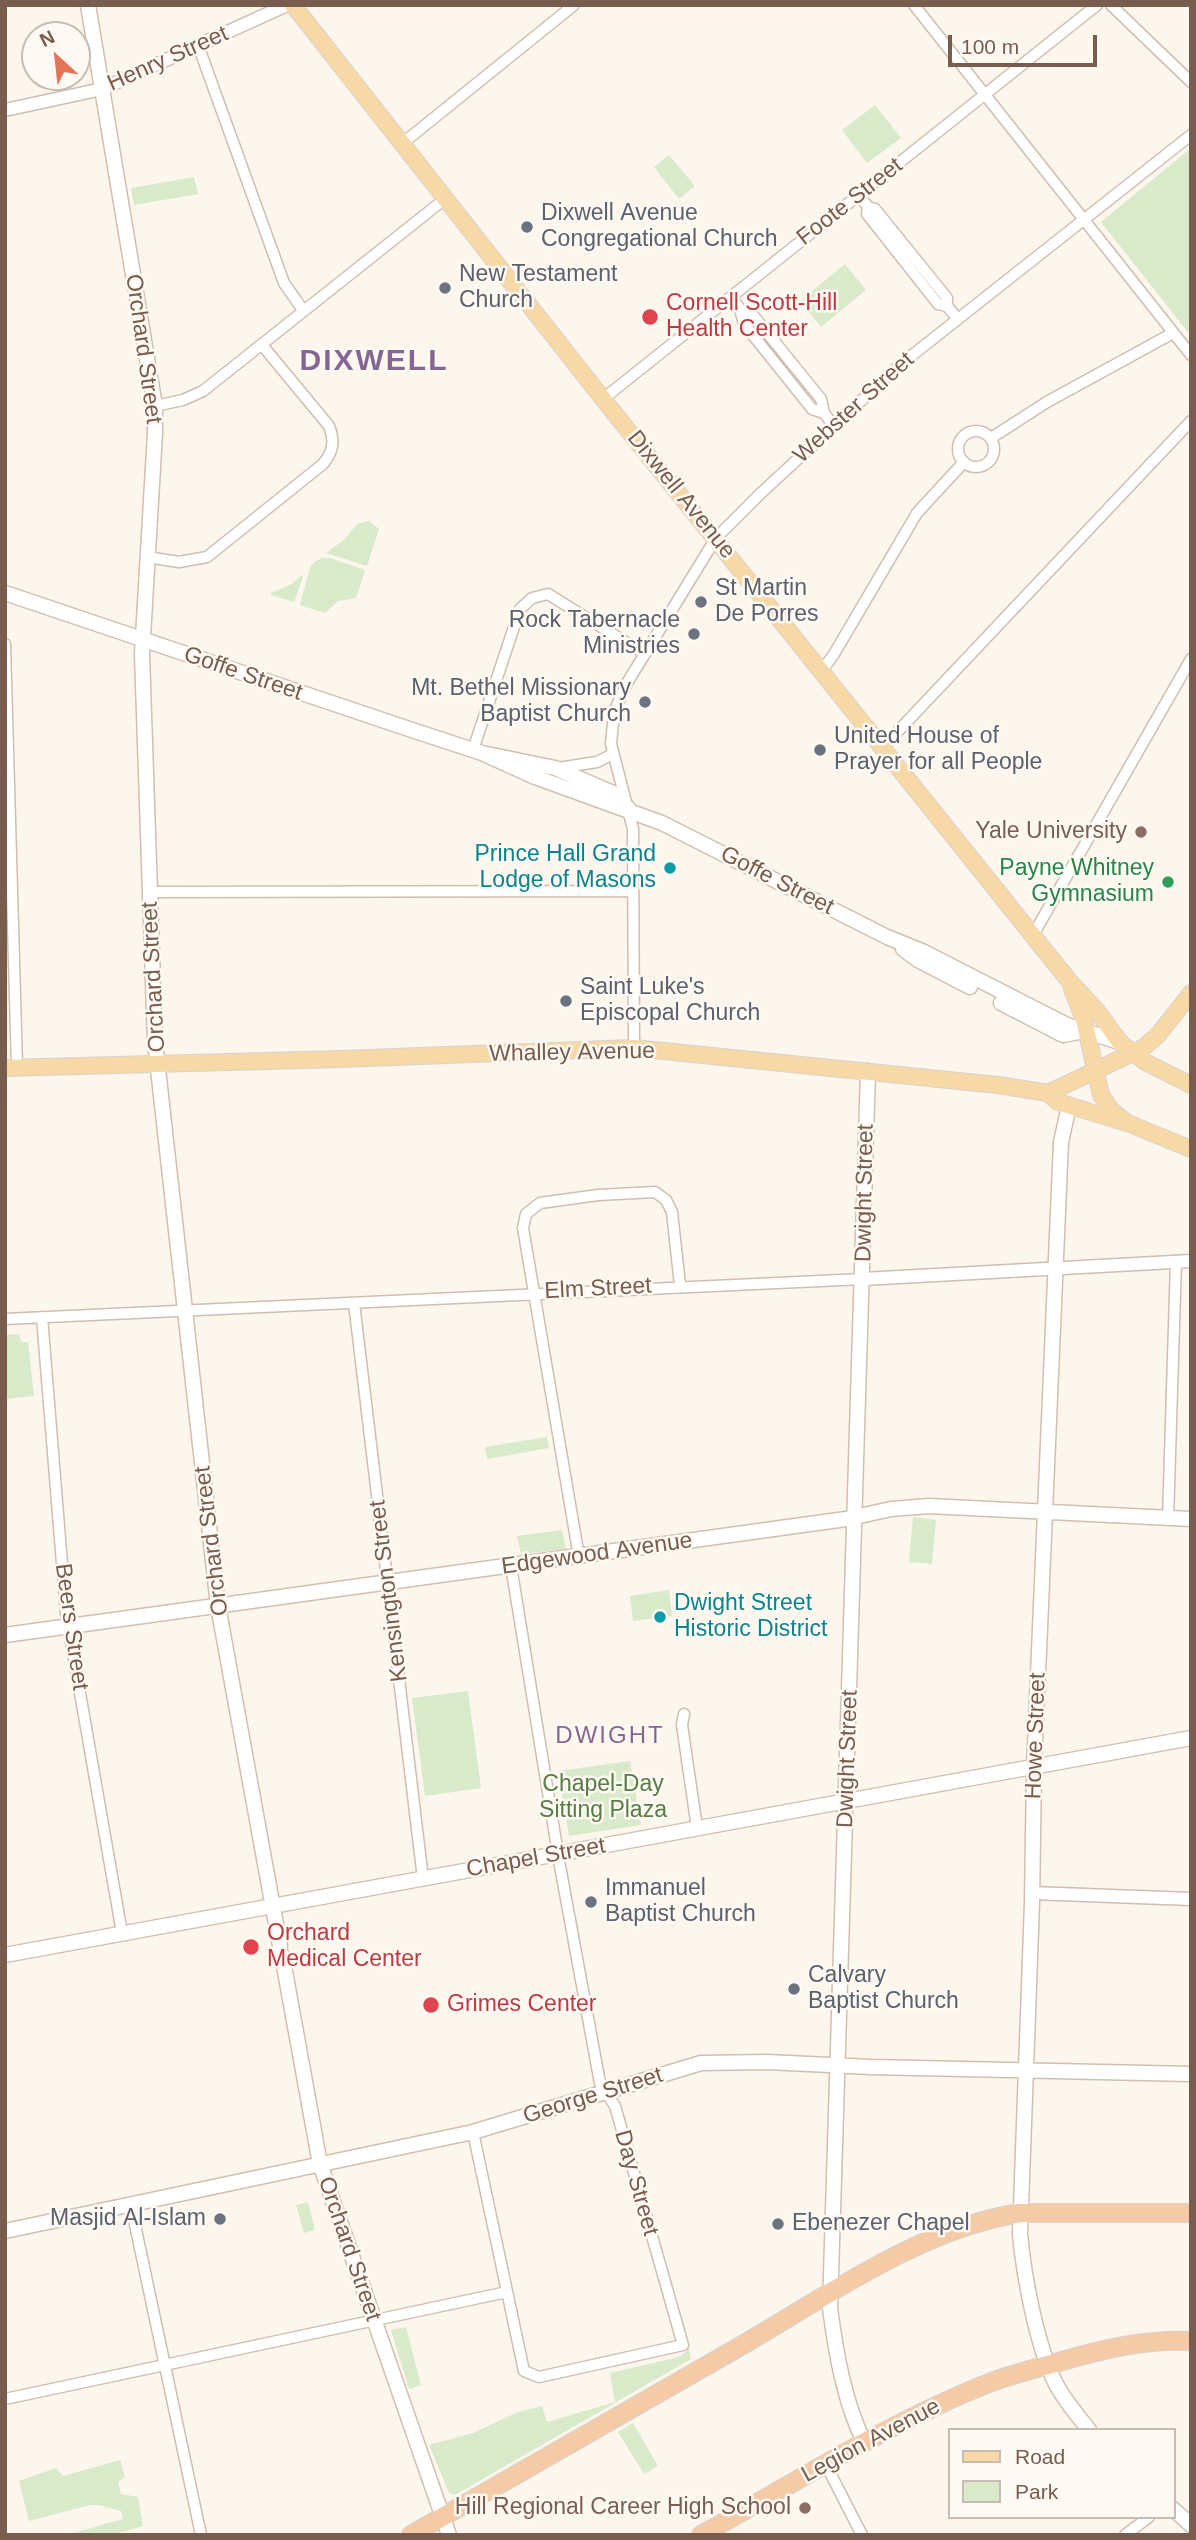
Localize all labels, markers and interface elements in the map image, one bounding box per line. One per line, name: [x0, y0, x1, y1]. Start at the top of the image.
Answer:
street label: Henry Street: [103, 20, 233, 98]
north arrow: [21, 21, 91, 91]
scale bar: [951, 21, 1100, 65]
text: N: [36, 26, 58, 51]
text: 100 m: [961, 35, 1019, 58]
street label: Foote Street: [792, 152, 908, 252]
place label: Dixwell Avenue Congregational Church: [541, 200, 778, 254]
marker: Dixwell Avenue Congregational Church: [519, 219, 535, 235]
place label: New Testament Church: [459, 261, 618, 315]
street label: Orchard Street: [119, 272, 167, 426]
marker: New Testament Church: [437, 280, 453, 296]
place label: Cornell Scott-Hill Health Center: [666, 290, 837, 344]
marker: Cornell Scott-Hill Health Center: [640, 307, 660, 327]
district label: DIXWELL: [300, 344, 448, 380]
street label: Webster Street: [788, 347, 920, 469]
street label: Dixwell Avenue: [621, 425, 741, 565]
place label: St Martin De Porres: [715, 575, 819, 629]
marker: St Martin De Porres: [693, 594, 709, 610]
place label: Rock Tabernacle Ministries: [509, 607, 680, 661]
marker: Rock Tabernacle Ministries: [686, 626, 702, 642]
street label: Goffe Street: [180, 641, 306, 707]
place label: Mt. Bethel Missionary Baptist Church: [411, 675, 631, 729]
marker: Mt. Bethel Missionary Baptist Church: [637, 694, 653, 710]
place label: United House of Prayer for all People: [834, 723, 1042, 777]
marker: United House of Prayer for all People: [812, 742, 828, 758]
place label: Yale University: [975, 818, 1127, 846]
marker: Yale University: [1133, 824, 1149, 840]
place label: Prince Hall Grand Lodge of Masons: [474, 841, 656, 895]
street label: Goffe Street: [716, 841, 838, 921]
place label: Payne Whitney Gymnasium: [999, 855, 1154, 909]
marker: Prince Hall Grand Lodge of Masons: [662, 860, 678, 876]
marker: Payne Whitney Gymnasium: [1160, 874, 1176, 890]
street label: Orchard Street: [136, 901, 172, 1053]
place label: Saint Luke's Episcopal Church: [580, 974, 760, 1028]
marker: Saint Luke's Episcopal Church: [558, 993, 574, 1009]
street label: Whalley Avenue: [489, 1038, 655, 1068]
street label: Dwight Street: [850, 1124, 880, 1262]
street label: Elm Street: [544, 1272, 652, 1306]
street label: Orchard Street: [189, 1464, 235, 1618]
street label: Kensington Street: [364, 1499, 414, 1683]
street label: Edgewood Avenue: [500, 1527, 694, 1581]
street label: Beers Street: [48, 1562, 94, 1692]
place label: Dwight Street Historic District: [674, 1590, 827, 1644]
marker: Dwight Street Historic District: [652, 1609, 668, 1625]
street label: Howe Street: [1020, 1672, 1052, 1800]
street label: Dwight Street: [832, 1690, 864, 1828]
district label: DWIGHT: [556, 1722, 664, 1750]
park label: Chapel-Day Sitting Plaza: [539, 1771, 667, 1825]
street label: Chapel Street: [464, 1832, 608, 1884]
place label: Immanuel Baptist Church: [605, 1875, 756, 1929]
marker: Immanuel Baptist Church: [583, 1894, 599, 1910]
place label: Orchard Medical Center: [267, 1920, 422, 1974]
marker: Orchard Medical Center: [241, 1937, 261, 1957]
place label: Calvary Baptist Church: [808, 1962, 959, 2016]
marker: Calvary Baptist Church: [786, 1981, 802, 1997]
place label: Grimes Center: [447, 1991, 597, 2019]
marker: Grimes Center: [421, 1995, 441, 2015]
street label: George Street: [520, 2062, 666, 2130]
street label: Day Street: [608, 2127, 664, 2239]
street label: Orchard Street: [311, 2173, 387, 2325]
place label: Masjid Al-Islam: [50, 2205, 206, 2233]
place label: Ebenezer Chapel: [792, 2210, 970, 2238]
marker: Masjid Al-Islam: [212, 2211, 228, 2227]
marker: Ebenezer Chapel: [770, 2216, 786, 2232]
street label: Legion Avenue: [797, 2393, 945, 2489]
legend: [948, 2428, 1175, 2519]
text: Road: [1015, 2445, 1065, 2468]
text: Park: [1015, 2480, 1058, 2503]
place label: Hill Regional Career High School: [455, 2494, 791, 2522]
marker: Hill Regional Career High School: [797, 2500, 813, 2516]

